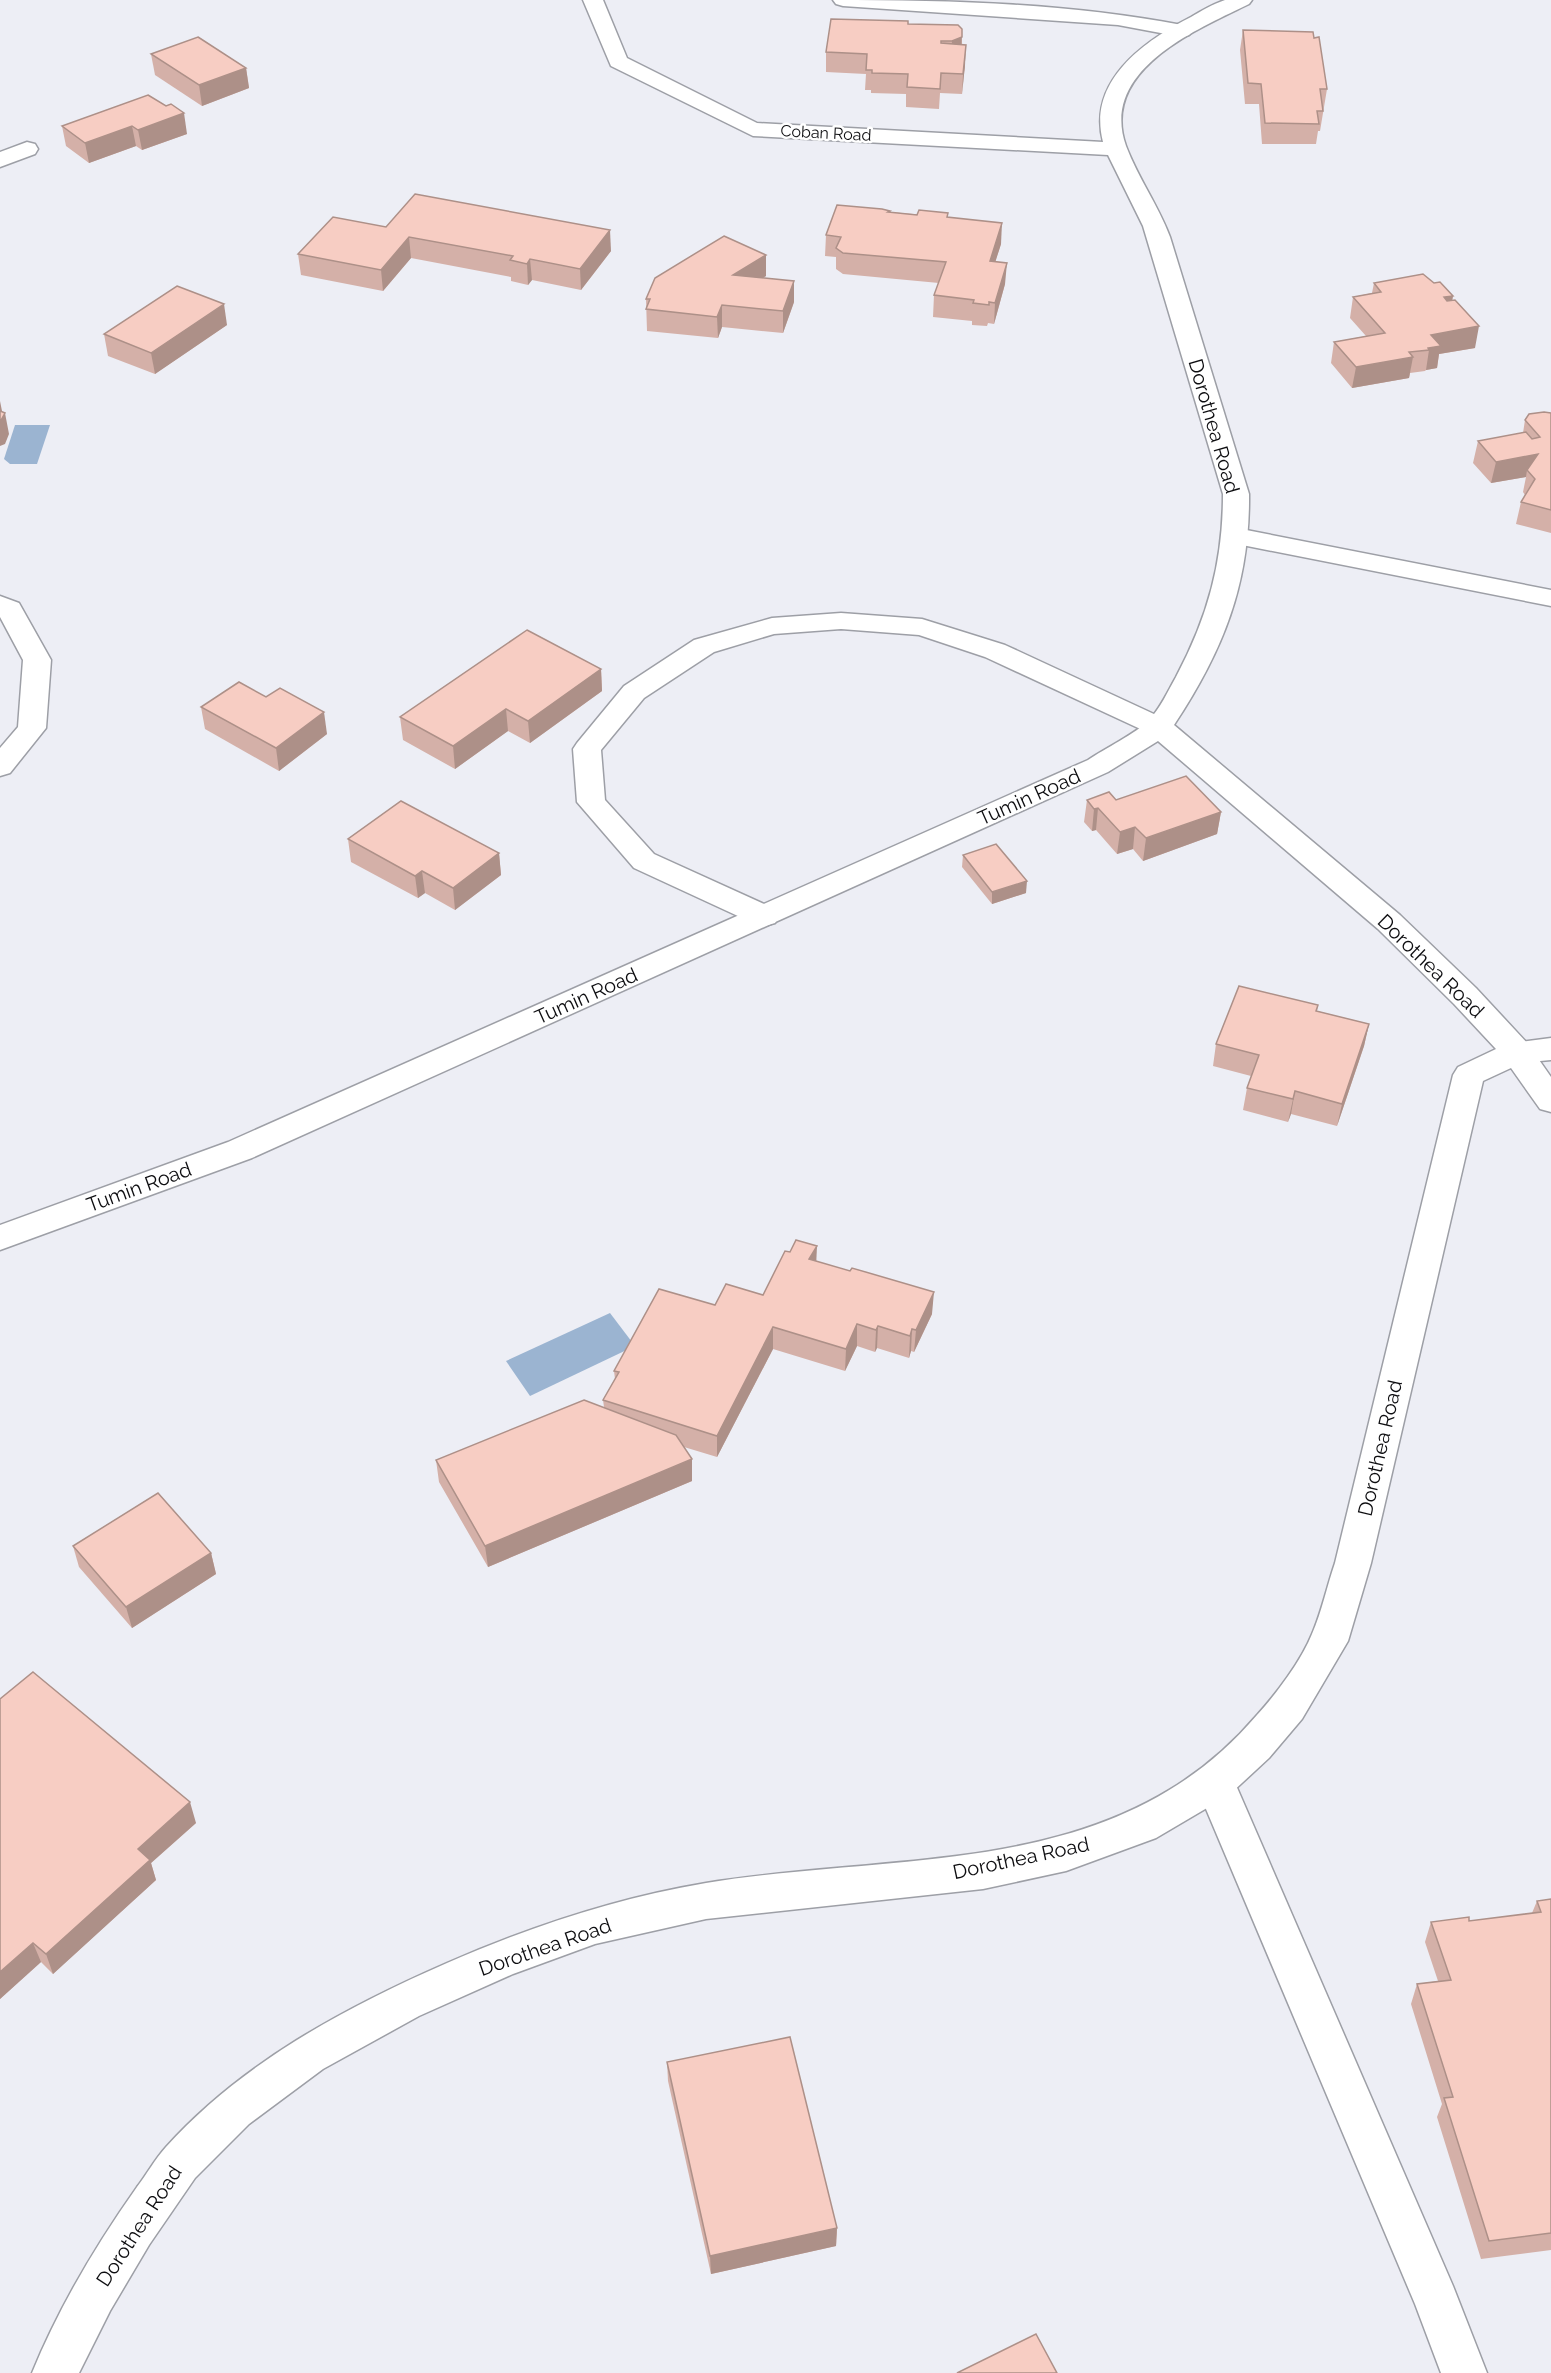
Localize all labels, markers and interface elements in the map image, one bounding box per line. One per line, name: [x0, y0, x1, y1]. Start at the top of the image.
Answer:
street label: Coban Road: [780, 121, 872, 145]
street label: Dorothea Road: [1183, 356, 1245, 496]
street label: Tumin Road: [974, 764, 1084, 830]
street label: Dorothea Road: [1373, 909, 1489, 1023]
street label: Tumin Road: [531, 963, 641, 1029]
street label: Tumin Road: [83, 1157, 195, 1217]
street label: Dorothea Road: [1353, 1378, 1407, 1518]
street label: Dorothea Road: [951, 1832, 1091, 1884]
street label: Dorothea Road: [476, 1913, 614, 1981]
street label: Dorothea Road: [91, 2161, 187, 2291]

